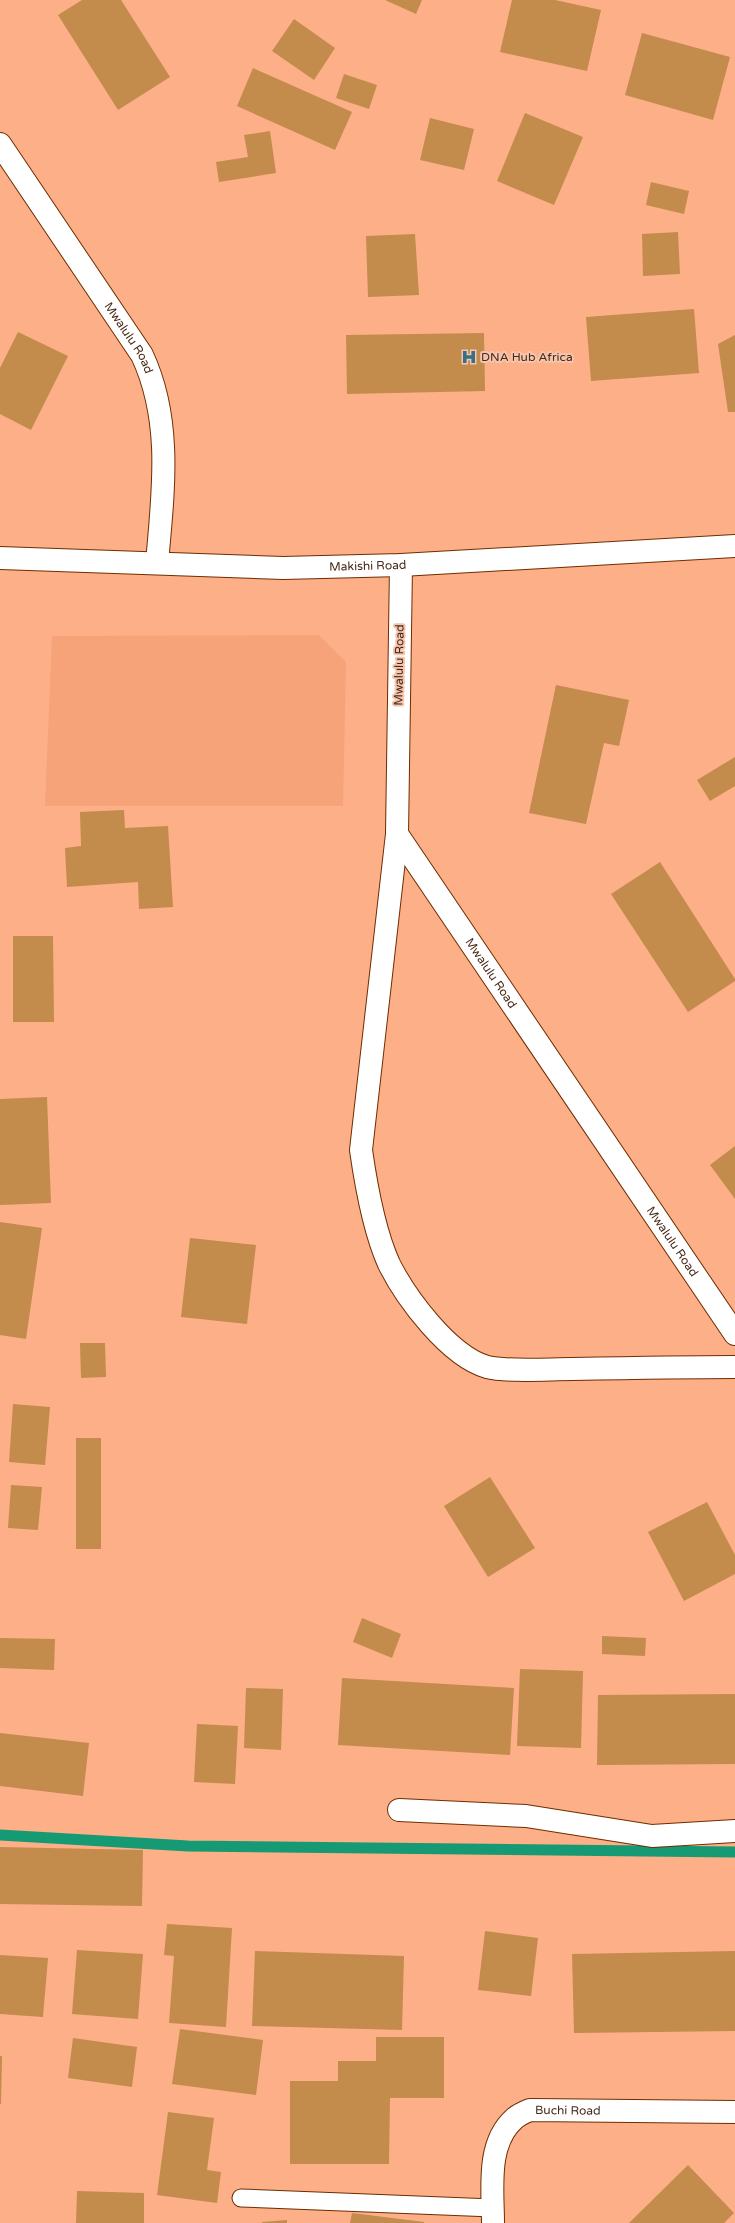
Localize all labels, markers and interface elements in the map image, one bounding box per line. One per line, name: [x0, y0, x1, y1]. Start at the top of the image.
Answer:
street label: Mwalulu Road: [102, 300, 156, 375]
hospital icon: DNA Hub Africa: [460, 348, 478, 366]
place label: DNA Hub Africa: [481, 350, 573, 364]
street label: Makishi Road: [329, 558, 407, 574]
street label: Mwalulu Road: [391, 624, 407, 706]
street label: Mwalulu Road: [462, 935, 520, 1011]
street label: Mwalulu Road: [644, 1204, 701, 1279]
street label: Buchi Road: [535, 2103, 601, 2118]

